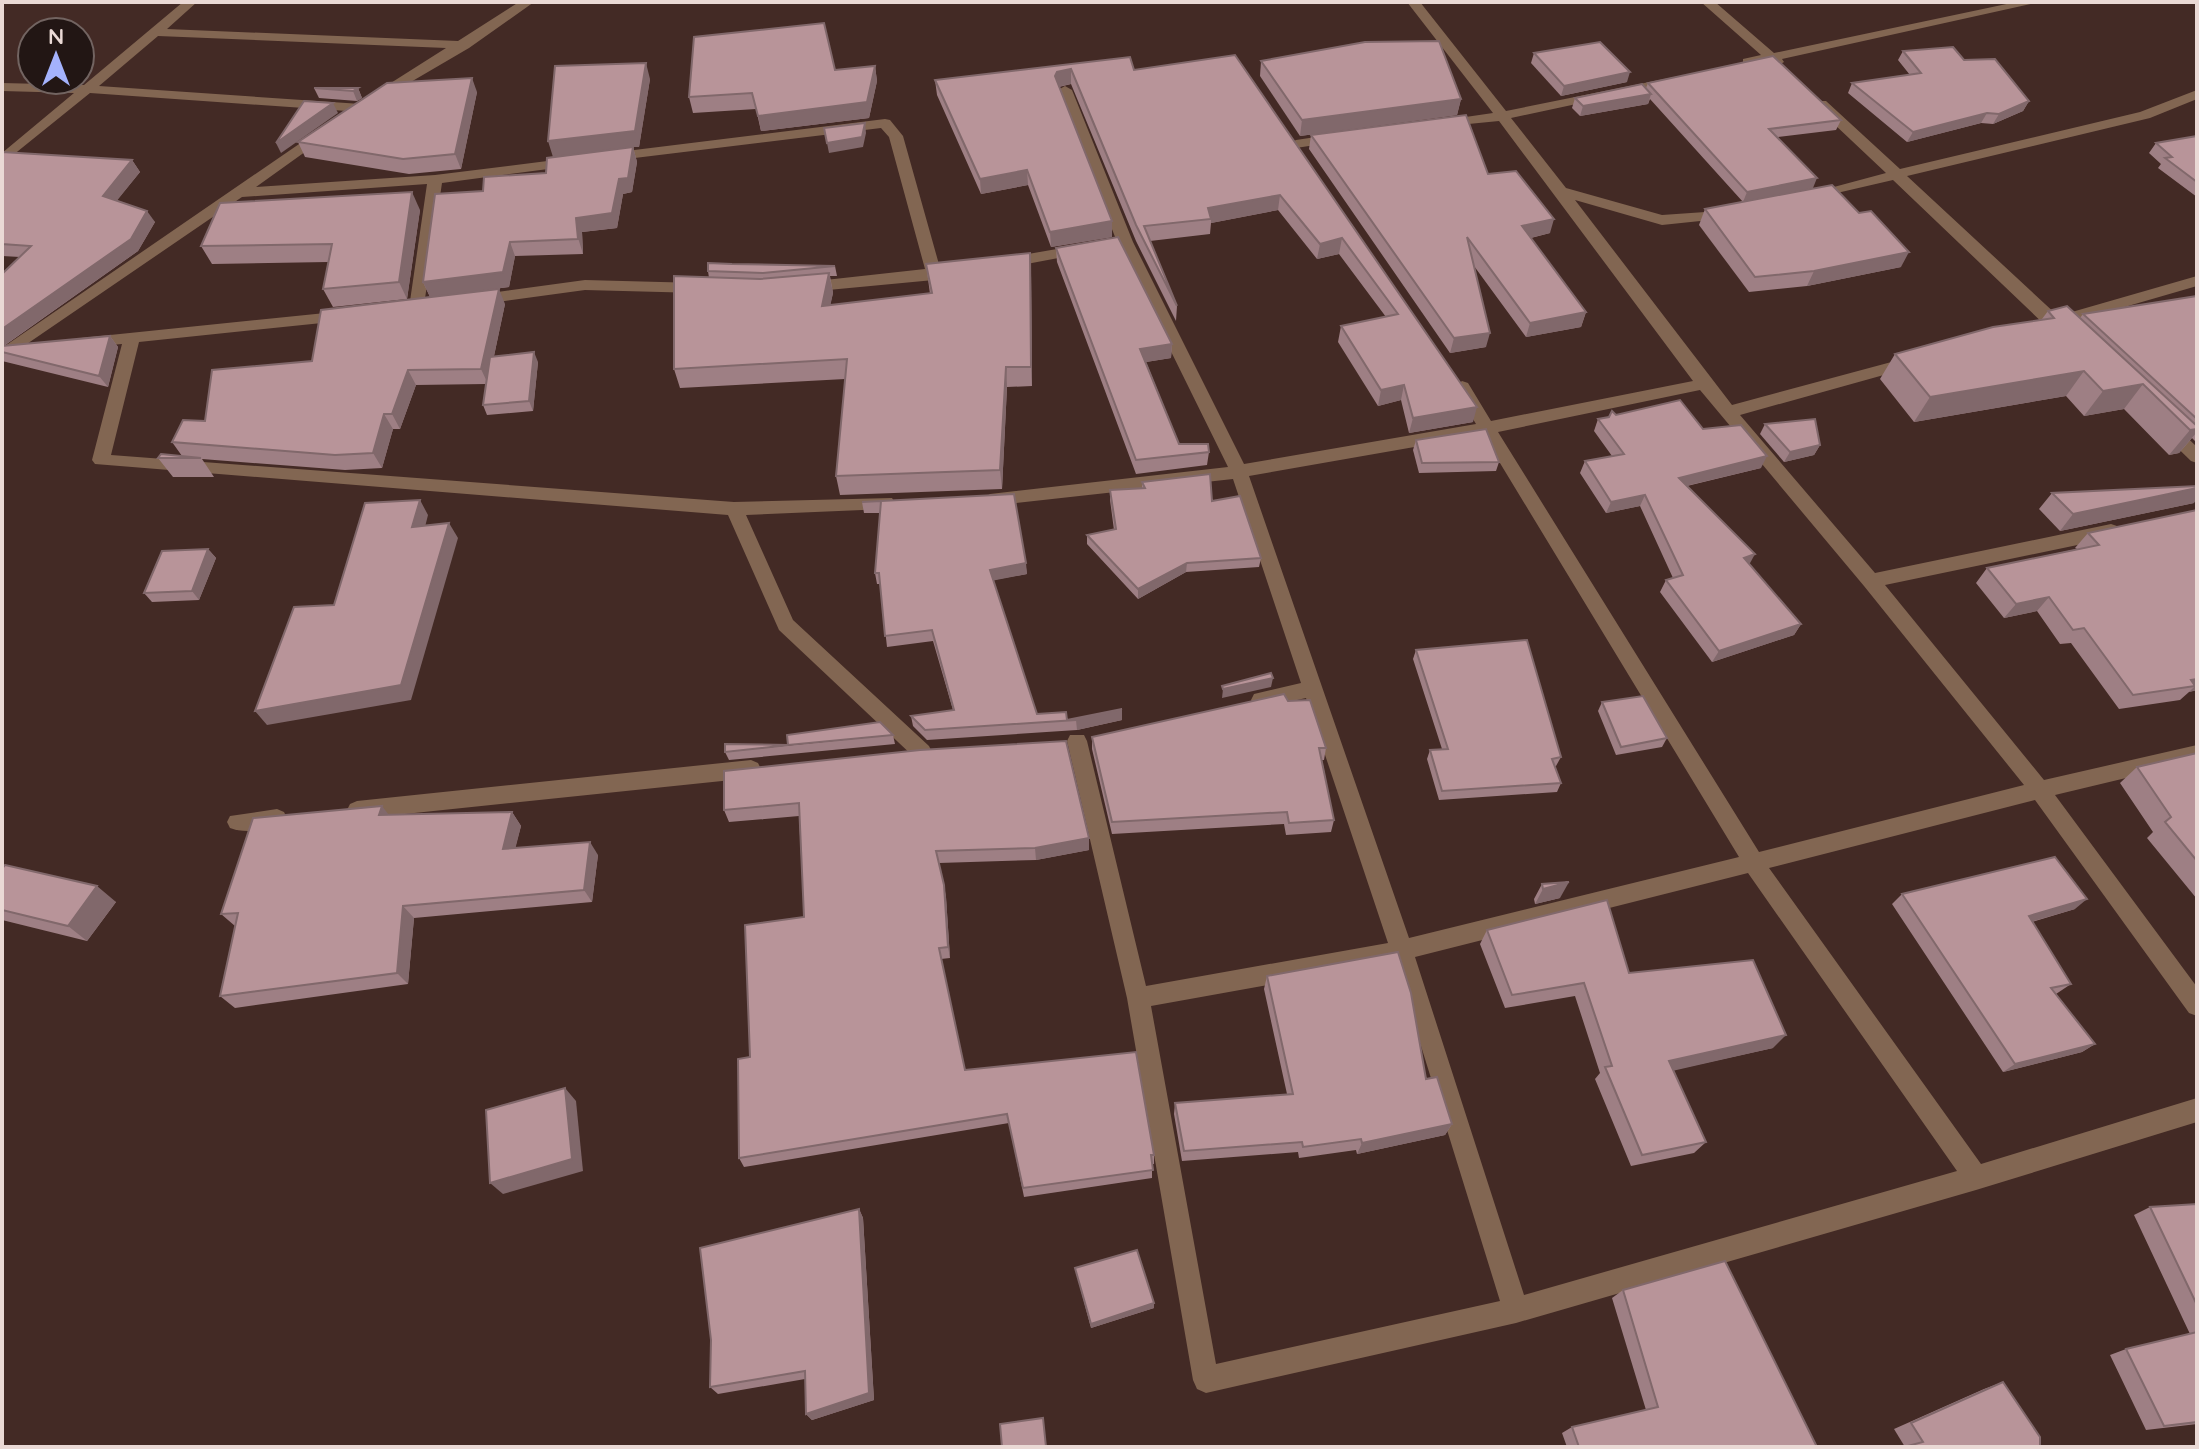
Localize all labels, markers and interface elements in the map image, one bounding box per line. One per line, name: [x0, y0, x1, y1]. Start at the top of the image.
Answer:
north arrow: [16, 16, 96, 96]
text: N: [48, 22, 64, 50]

